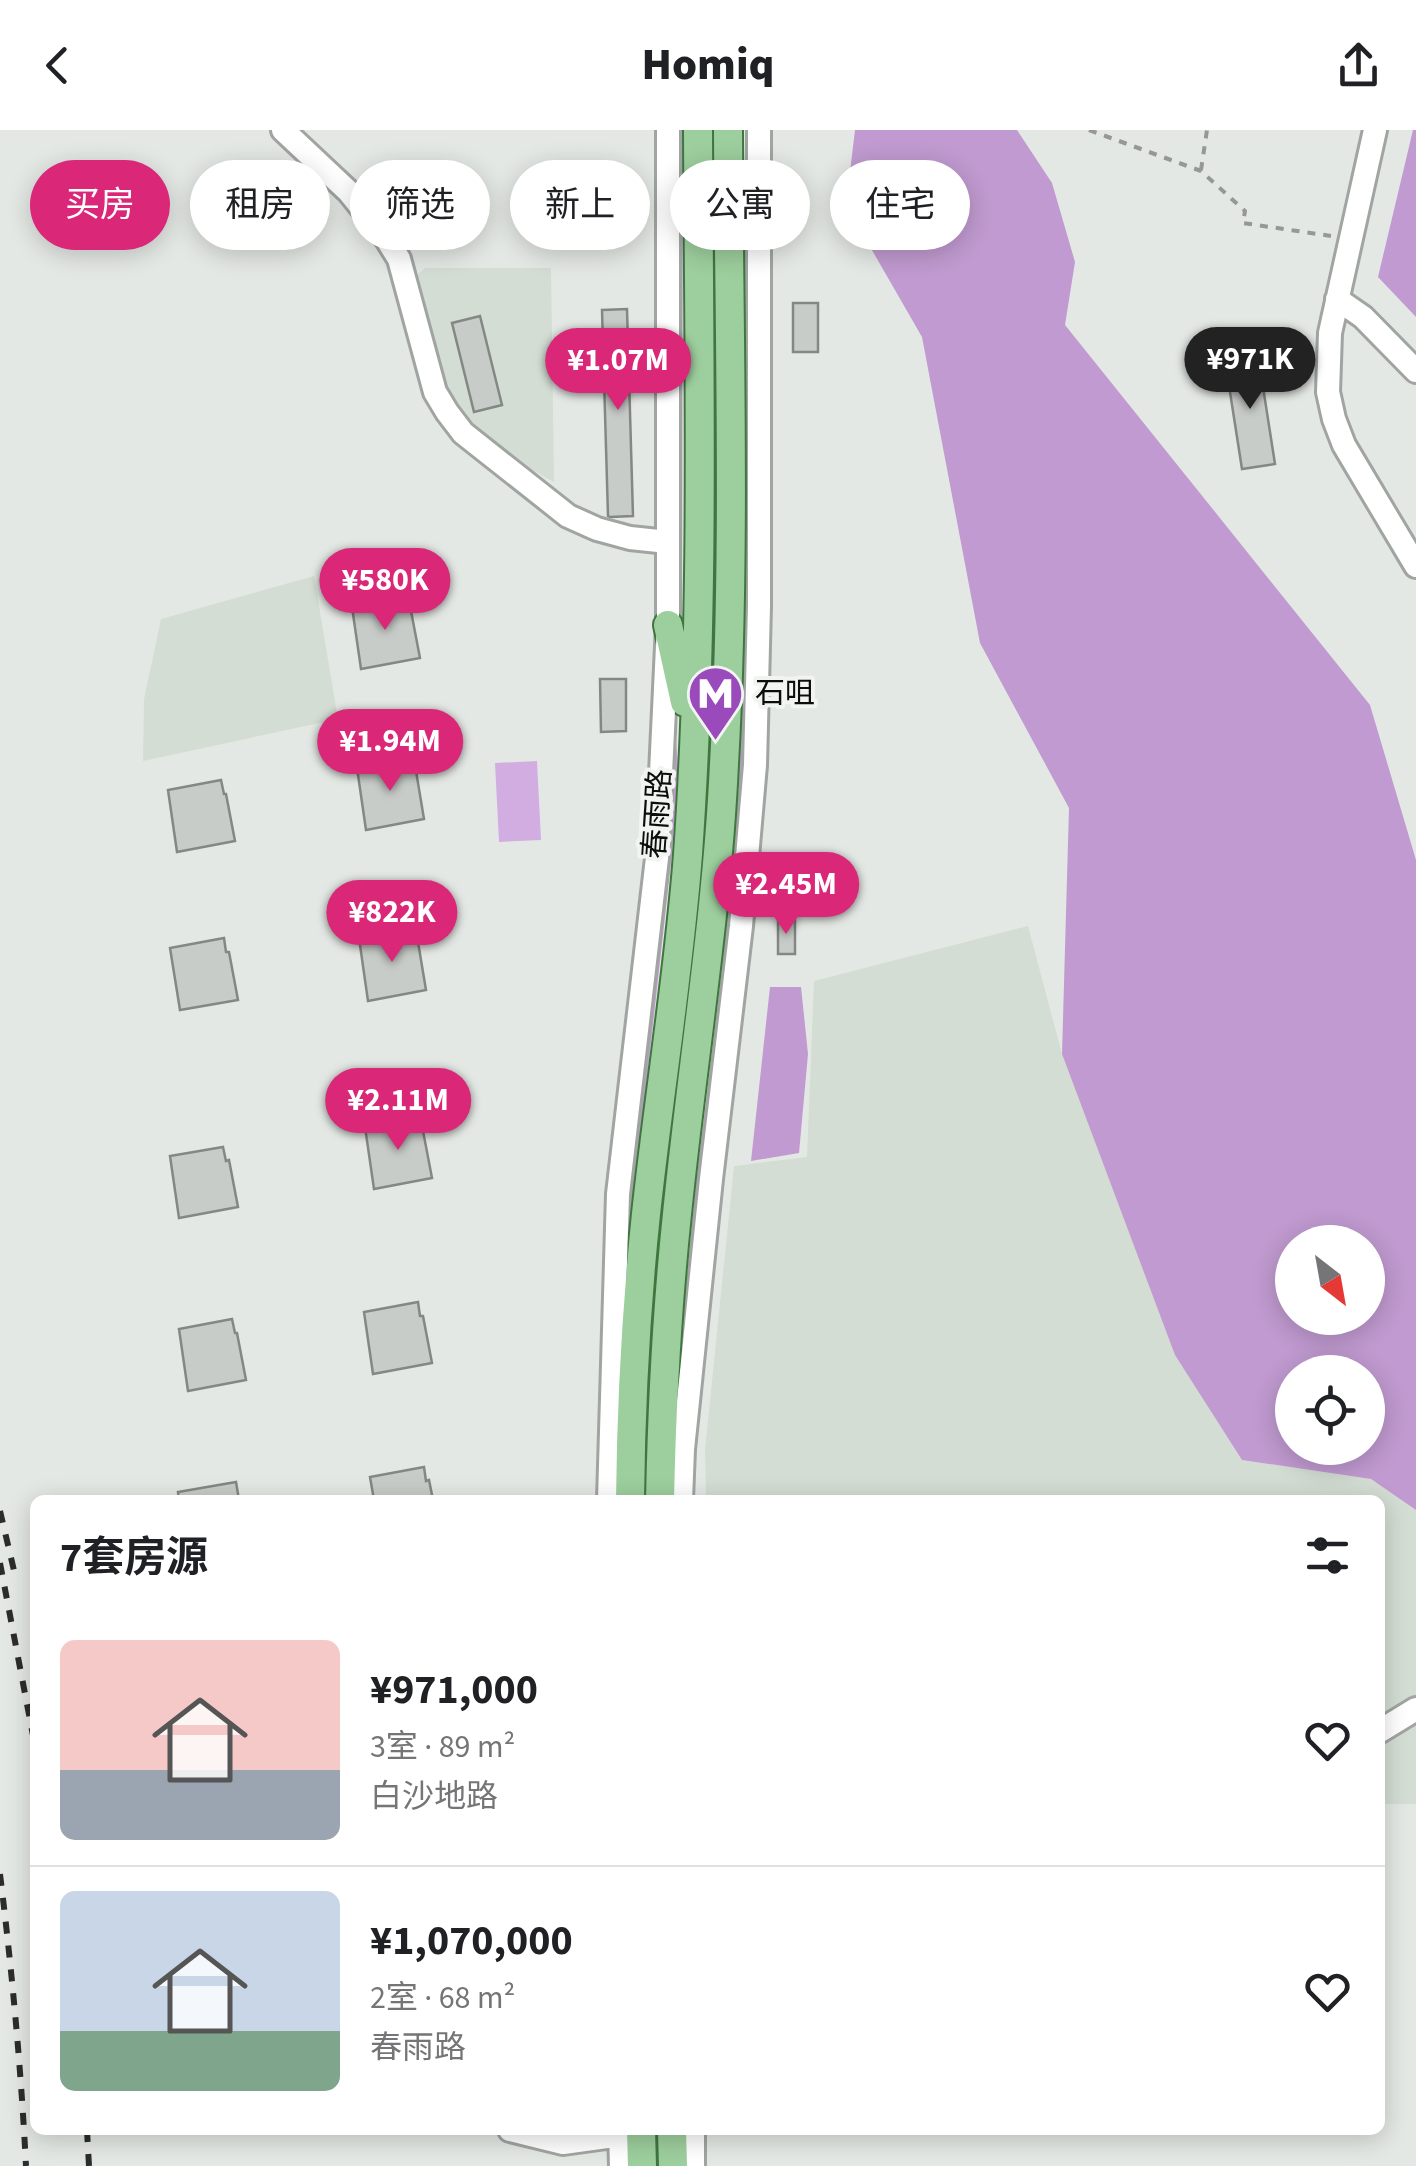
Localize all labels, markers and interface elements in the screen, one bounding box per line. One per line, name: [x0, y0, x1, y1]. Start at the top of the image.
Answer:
text: Homiq: [641, 33, 775, 97]
icon: back: [30, 38, 85, 93]
icon: share: [1331, 38, 1386, 93]
chip: 买房: [30, 160, 170, 250]
chip: 租房: [190, 160, 330, 250]
chip: 筛选: [350, 160, 490, 250]
chip: 新上: [510, 160, 650, 250]
chip: 公寓: [670, 160, 810, 250]
chip: 住宅: [830, 160, 970, 250]
pin: ¥971K: [1180, 327, 1320, 412]
pin: ¥1.07M: [537, 328, 699, 413]
text: ¥971K: [1206, 336, 1294, 382]
text: ¥1.07M: [567, 337, 669, 383]
pin: ¥580K: [315, 548, 455, 633]
text: ¥580K: [341, 557, 429, 603]
metro station icon: 石咀: [686, 663, 746, 742]
place label: 石咀: [755, 672, 815, 715]
pin: ¥1.94M: [309, 709, 471, 794]
text: ¥1.94M: [339, 718, 441, 764]
street label: 春雨路: [633, 768, 682, 860]
pin: ¥2.45M: [705, 852, 867, 937]
text: ¥2.45M: [735, 861, 837, 907]
pin: ¥822K: [322, 880, 462, 965]
text: ¥822K: [348, 889, 436, 935]
pin: ¥2.11M: [317, 1068, 479, 1153]
text: ¥2.11M: [347, 1077, 449, 1123]
north arrow: [1275, 1225, 1385, 1335]
map controls: [1275, 1225, 1385, 1465]
button: locate: [1275, 1355, 1385, 1465]
text: 7套房源: [60, 1528, 208, 1588]
icon: filters: [1300, 1528, 1355, 1583]
text: ¥971,000: [370, 1660, 538, 1720]
icon: home: [140, 1680, 260, 1800]
icon: heart: [1300, 1713, 1355, 1768]
text: 3室 · 89 m²: [370, 1724, 515, 1770]
text: 白沙地路: [370, 1774, 498, 1820]
text: ¥1,070,000: [370, 1911, 573, 1971]
icon: home: [140, 1931, 260, 2051]
icon: heart: [1300, 1964, 1355, 2019]
text: 2室 · 68 m²: [370, 1975, 515, 2021]
text: 春雨路: [370, 2025, 466, 2071]

